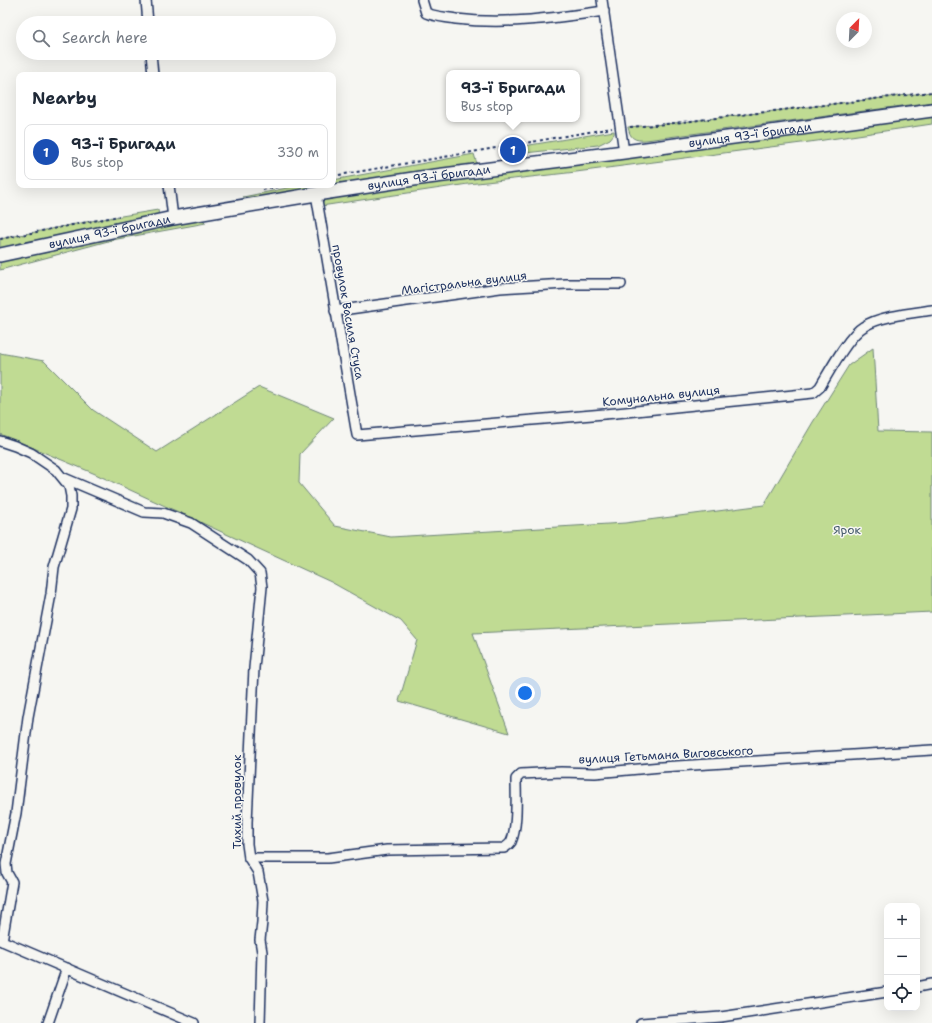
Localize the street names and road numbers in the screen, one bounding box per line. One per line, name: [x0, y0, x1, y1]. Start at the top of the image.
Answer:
street label: вулиця 93-ї бригади: [688, 119, 813, 151]
street label: вулиця 93-ї бригади: [366, 161, 491, 194]
street label: вулиця 93-ї бригади: [47, 211, 172, 252]
street label: провулок Василя Стуса: [328, 243, 368, 381]
street label: Магістральна вулиця: [400, 267, 528, 299]
street label: Комунальна вулиця: [601, 382, 721, 410]
street label: вулиця Гетьмана Виговського: [578, 742, 754, 768]
street label: Тихий провулок: [229, 754, 245, 849]

